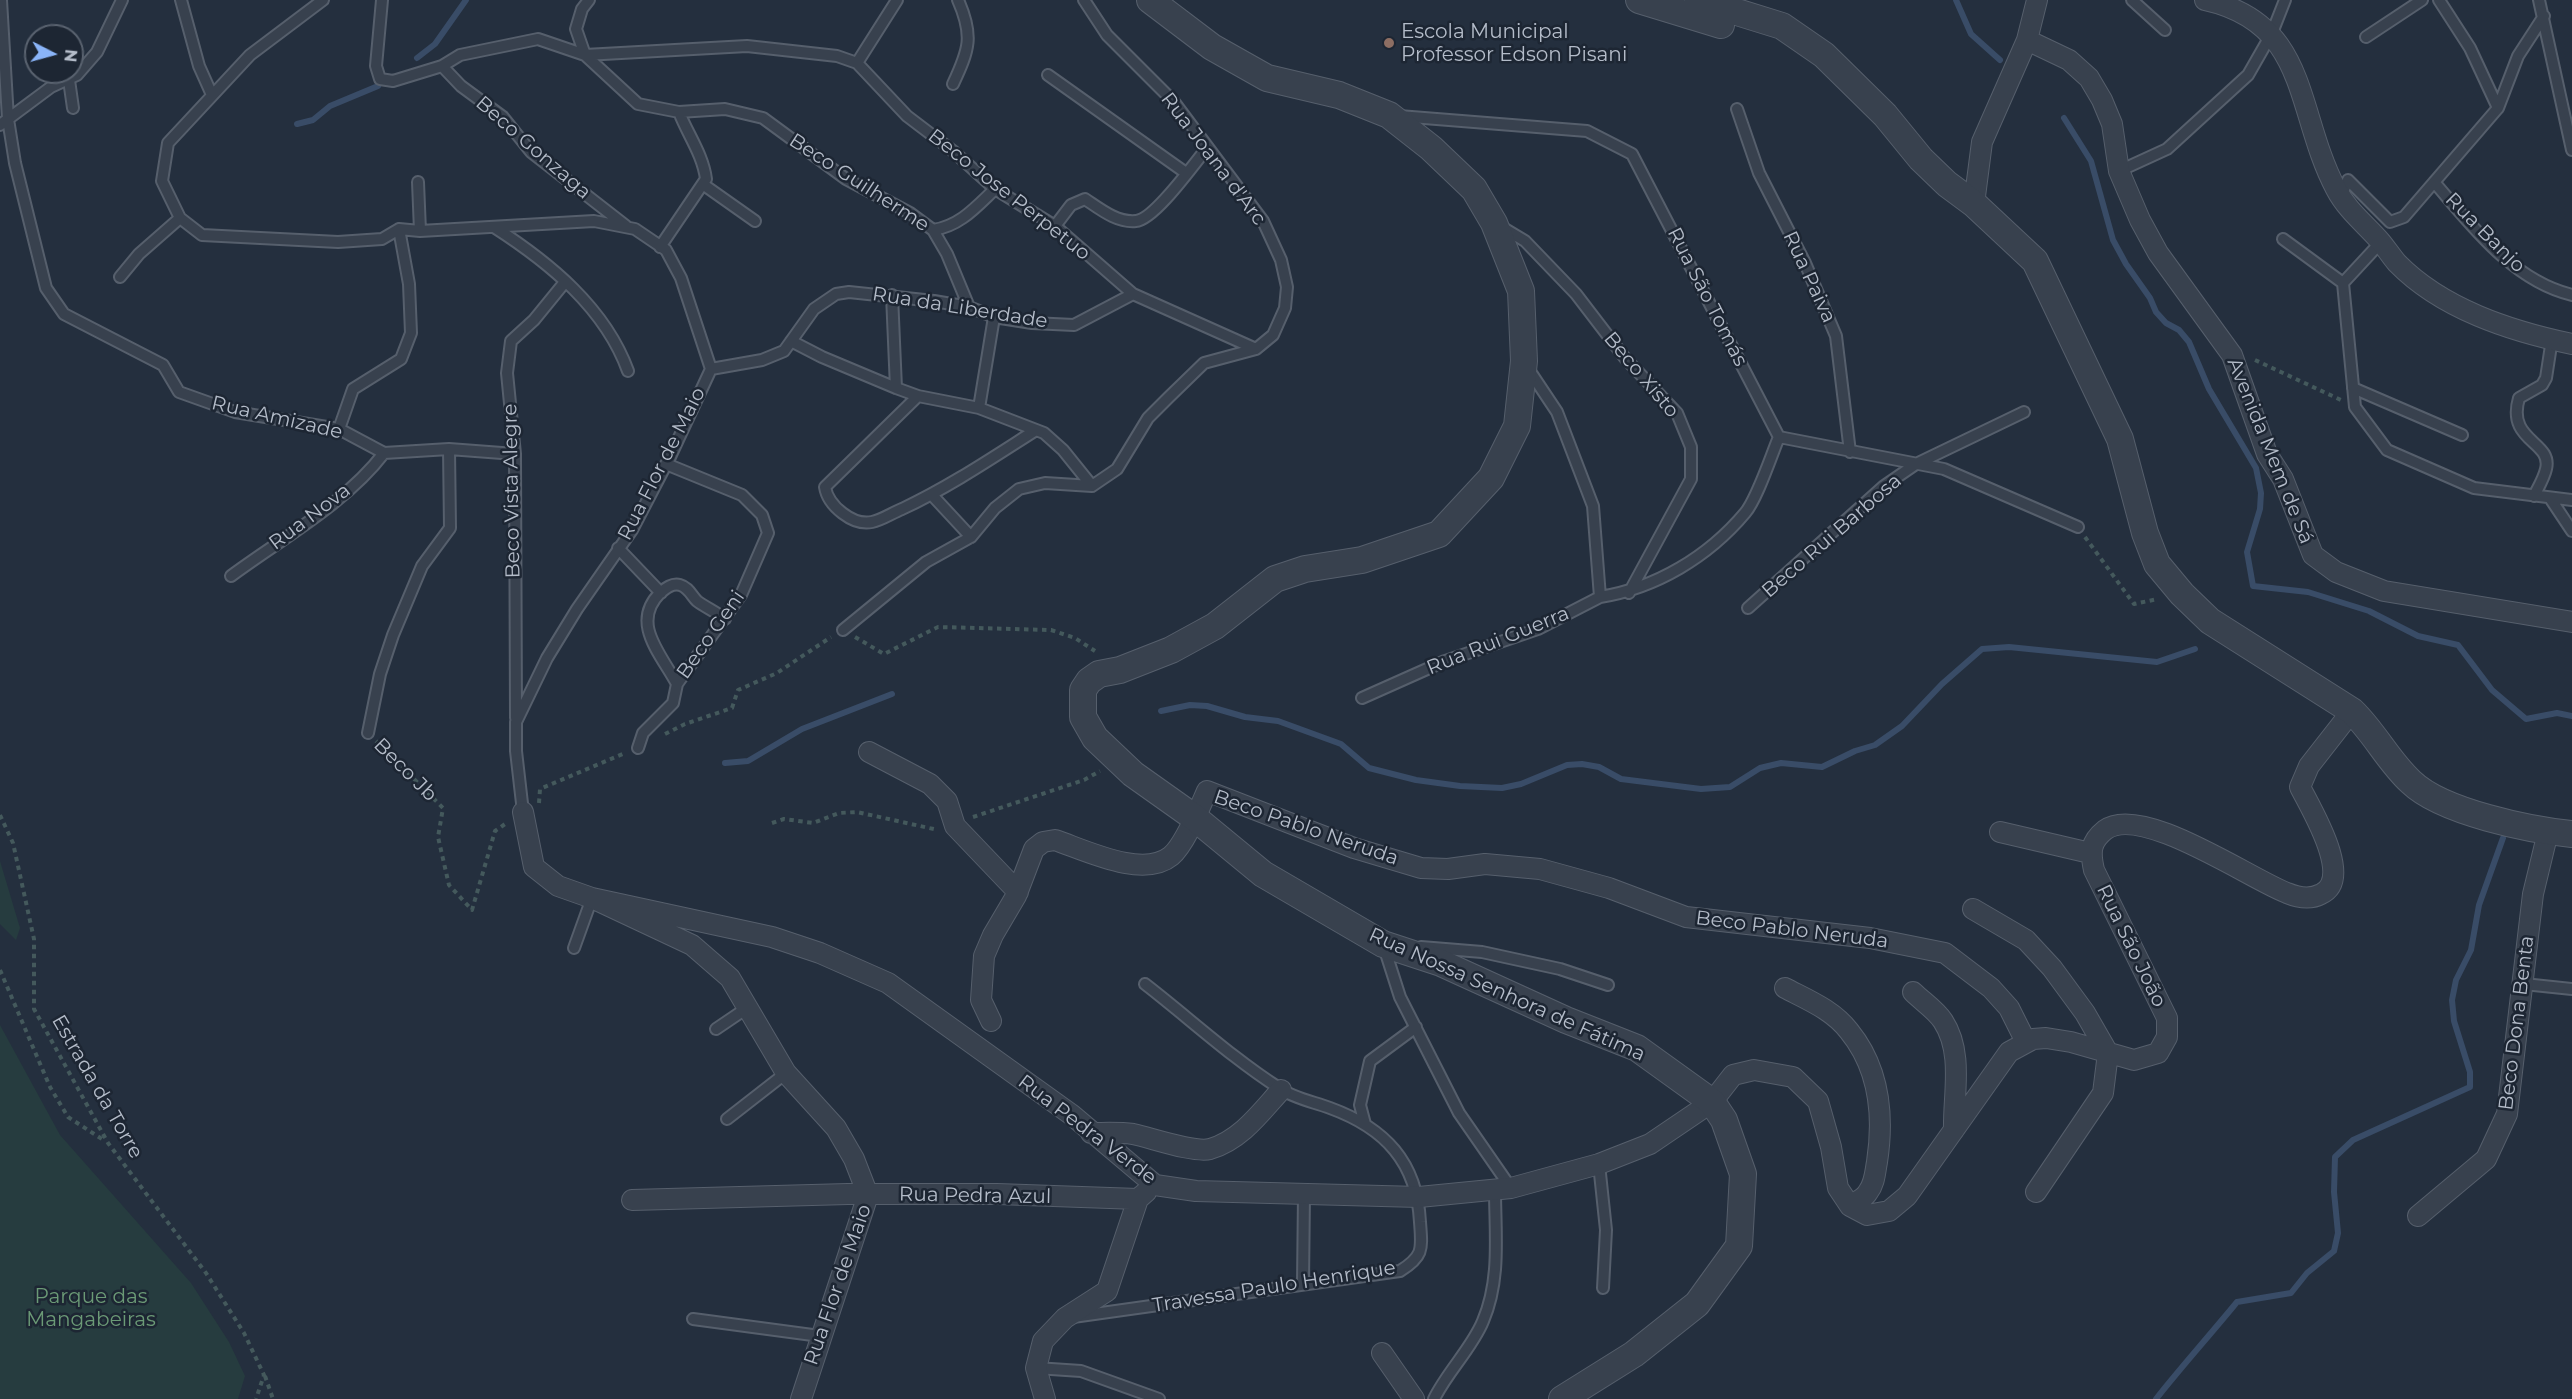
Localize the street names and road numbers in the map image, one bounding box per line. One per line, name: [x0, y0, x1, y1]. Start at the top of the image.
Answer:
street label: Rua Joana d'Arc: [1155, 88, 1271, 230]
street label: Beco Gonzaga: [470, 91, 596, 205]
street label: Beco Jose Perpetuo: [923, 124, 1095, 266]
street label: Beco Guilherme: [784, 129, 934, 237]
street label: Rua Banjo: [2440, 188, 2530, 278]
street label: Rua São Tomás: [1662, 224, 1752, 370]
street label: Rua Paiva: [1777, 227, 1841, 327]
street label: Rua da Liberdade: [871, 282, 1049, 334]
street label: Beco Xisto: [1598, 327, 1684, 423]
street label: Avenida Mem de Sá: [2222, 354, 2318, 548]
street label: Rua Flor de Maio: [613, 383, 711, 545]
street label: Rua Amizade: [209, 391, 345, 445]
street label: Beco Vista Alegre: [498, 403, 526, 579]
street label: Beco Rui Barbosa: [1757, 469, 1907, 603]
street label: Rua Nova: [265, 479, 355, 555]
street label: Beco Geni: [672, 586, 750, 684]
street label: Rua Rui Guerra: [1423, 602, 1573, 680]
street label: Beco Jb: [368, 733, 442, 807]
street label: Beco Pablo Neruda: [1210, 785, 1402, 871]
street label: Rua São João: [2091, 881, 2171, 1011]
street label: Beco Pablo Neruda: [1694, 906, 1890, 954]
street label: Rua Nossa Senhora de Fátima: [1365, 923, 1649, 1067]
street label: Beco Dona Benta: [2494, 934, 2540, 1112]
street label: Estrada da Torre: [46, 1011, 148, 1163]
street label: Rua Pedra Verde: [1013, 1070, 1161, 1190]
street label: Rua Pedra Azul: [899, 1183, 1051, 1209]
street label: Rua Flor de Maio: [799, 1201, 877, 1369]
street label: Travessa Paulo Henrique: [1151, 1256, 1397, 1318]

